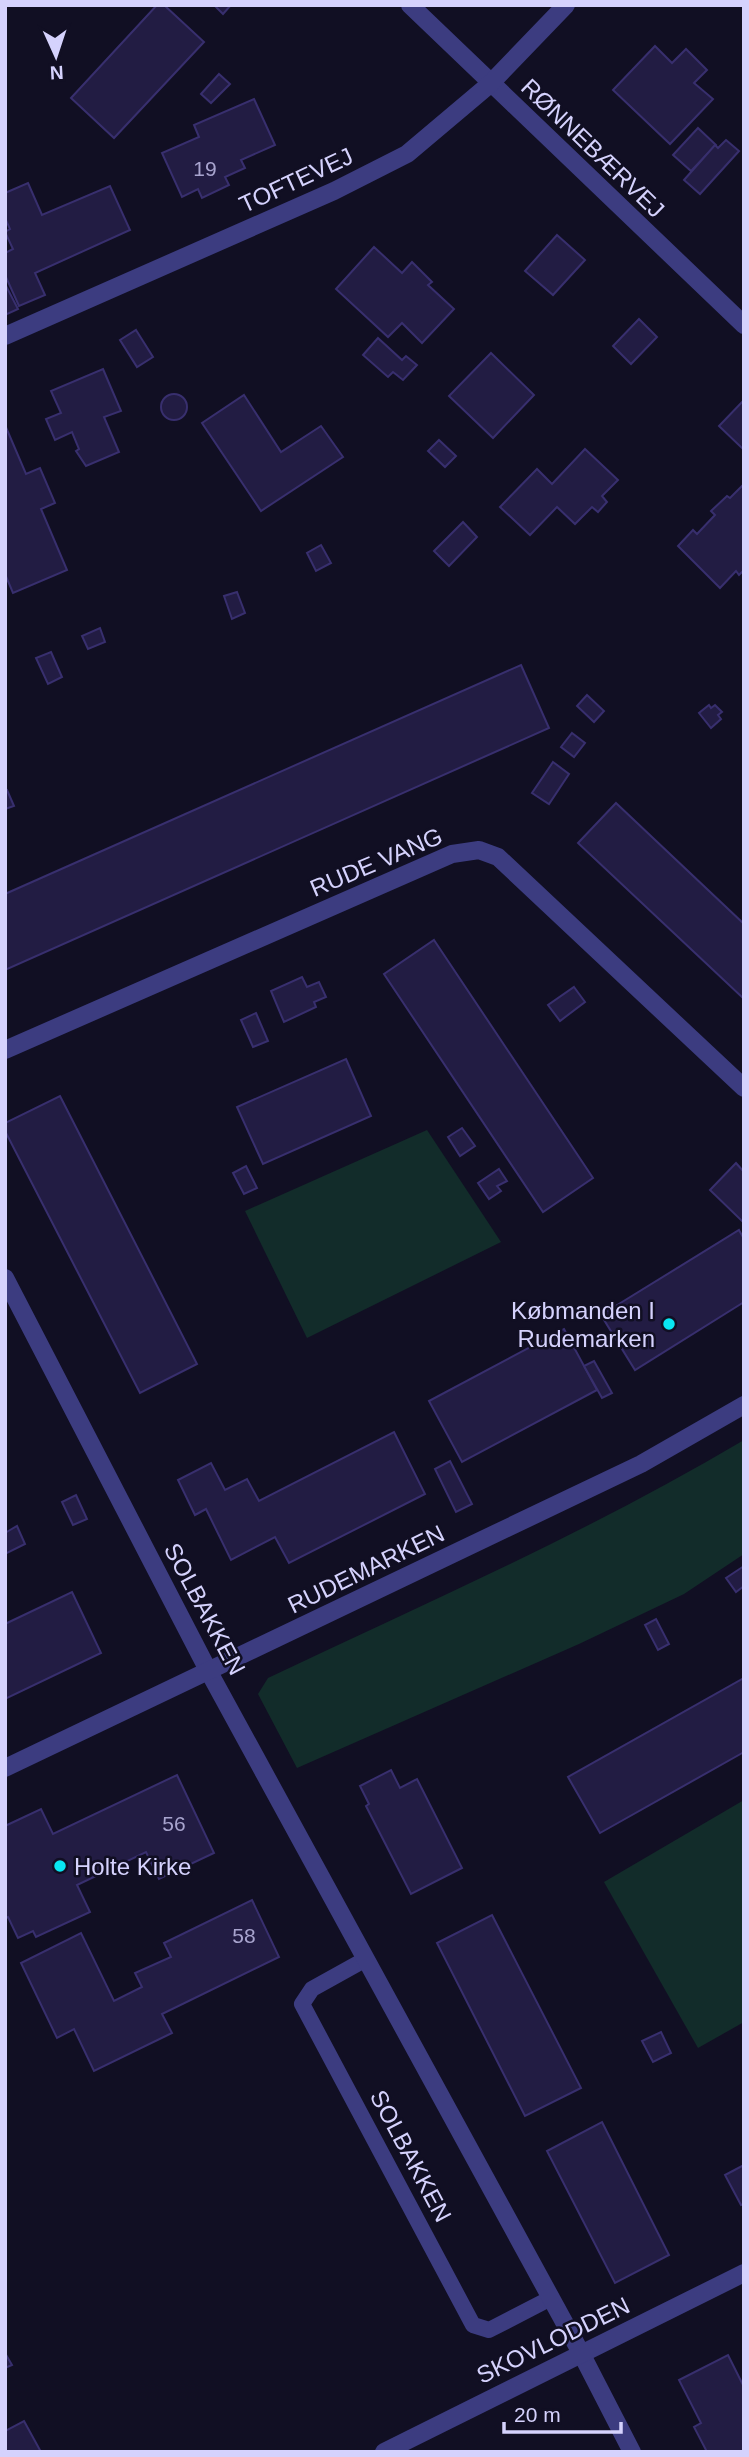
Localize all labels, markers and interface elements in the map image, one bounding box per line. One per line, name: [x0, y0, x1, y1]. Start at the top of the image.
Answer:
north arrow: [21, 21, 91, 91]
text: N: [49, 62, 64, 83]
street label: RØNNEBÆRVEJ: [516, 73, 670, 223]
street label: TOFTEVEJ: [235, 142, 357, 218]
house number: 19: [193, 157, 217, 180]
street label: RUDE VANG: [306, 822, 446, 902]
place label: Købmanden I Rudemarken: [511, 1297, 655, 1352]
marker: Købmanden I Rudemarken: [661, 1316, 677, 1332]
street label: RUDEMARKEN: [283, 1519, 449, 1619]
street label: SOLBAKKEN: [159, 1538, 251, 1680]
house number: 56: [162, 1812, 186, 1835]
place label: Holte Kirke: [74, 1853, 191, 1880]
marker: Holte Kirke: [52, 1858, 68, 1874]
house number: 58: [232, 1924, 256, 1947]
street label: SOLBAKKEN: [365, 2085, 457, 2227]
street label: SKOVLODDEN: [472, 2291, 634, 2389]
scale bar: [504, 2390, 621, 2434]
text: 20 m: [514, 2403, 561, 2426]

